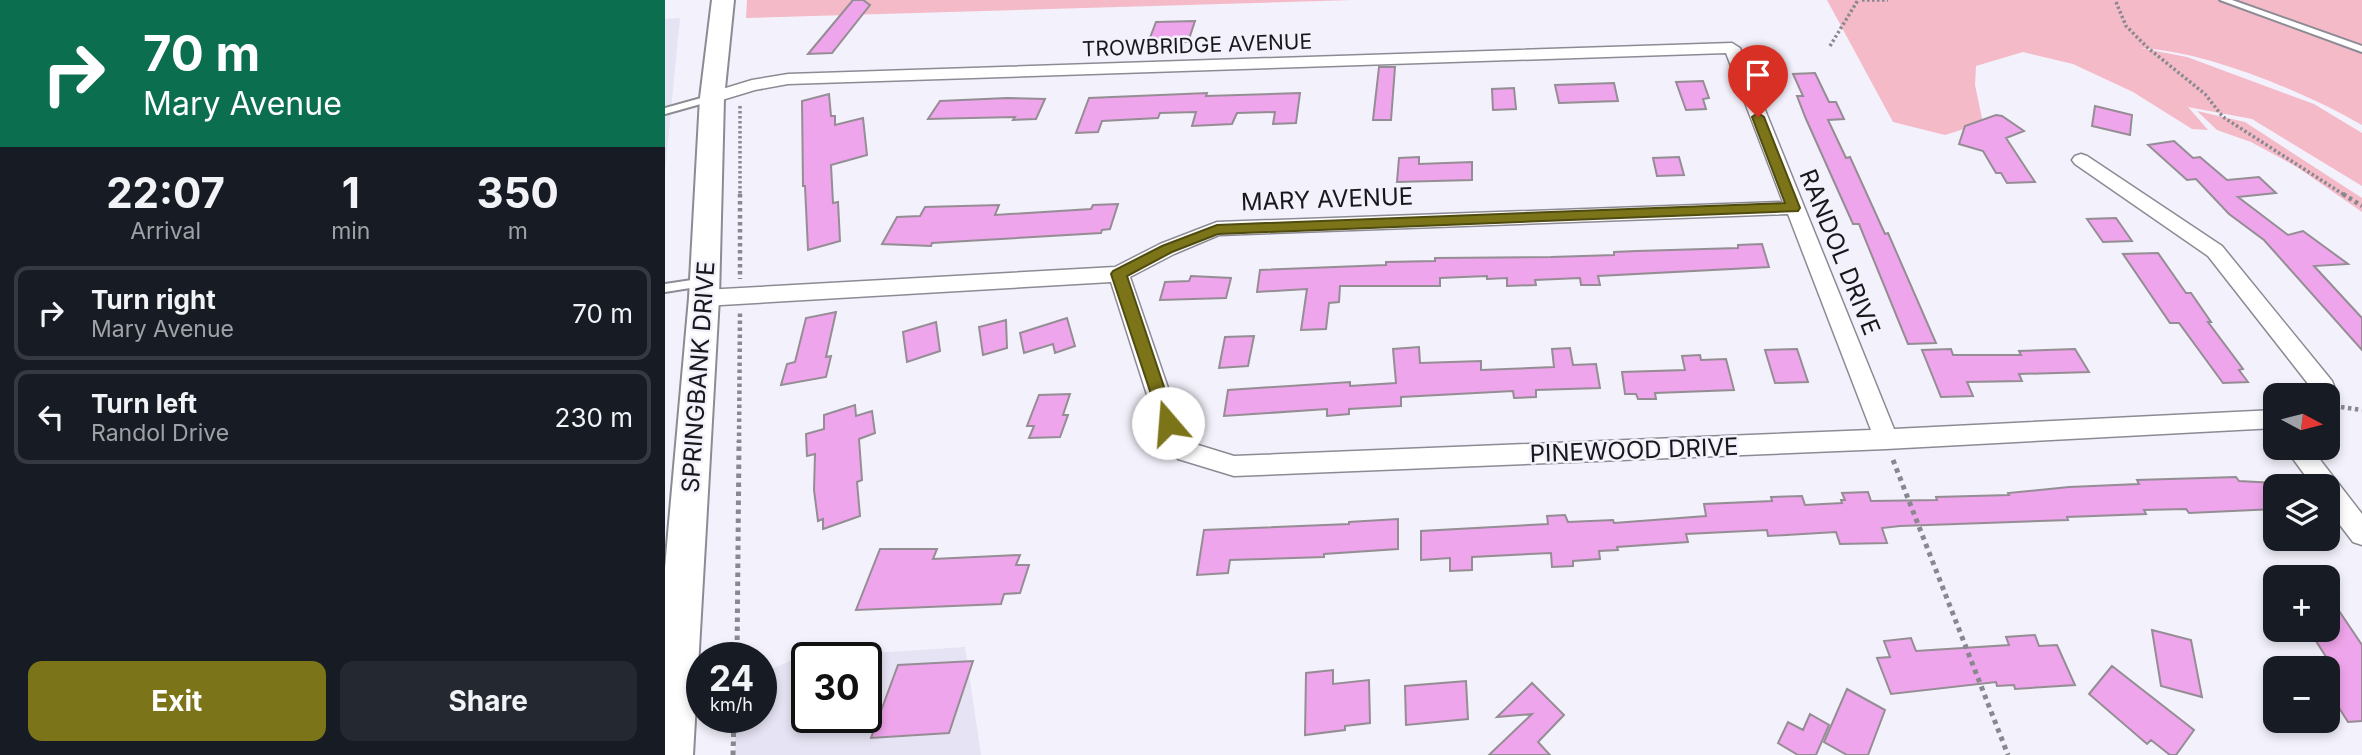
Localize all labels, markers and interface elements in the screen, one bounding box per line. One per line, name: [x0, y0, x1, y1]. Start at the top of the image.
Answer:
text: 70 m: [143, 24, 260, 83]
icon: right: [28, 28, 119, 119]
street label: TROWBRIDGE AVENUE: [1081, 28, 1313, 62]
pin: [1728, 45, 1788, 117]
icon: arrive: [1739, 56, 1777, 94]
text: Mary Avenue: [143, 84, 342, 123]
street label: RANDOL DRIVE: [1794, 165, 1886, 339]
text: 22:07: [106, 167, 225, 218]
text: 1: [342, 167, 360, 218]
text: 350: [477, 167, 559, 218]
street label: MARY AVENUE: [1240, 182, 1414, 216]
text: Arrival: [130, 217, 201, 245]
text: min: [331, 217, 370, 245]
text: m: [508, 217, 528, 245]
street label: SPRINGBANK DRIVE: [675, 260, 721, 494]
text: Turn right: [91, 284, 216, 315]
icon: right: [32, 294, 70, 332]
text: 70 m: [572, 298, 633, 329]
text: Mary Avenue: [91, 315, 234, 343]
north arrow: [2263, 383, 2340, 460]
map controls: [2263, 383, 2340, 733]
position arrow: [1131, 386, 1205, 460]
text: Turn left: [91, 388, 197, 419]
icon: left: [32, 398, 70, 436]
text: 230 m: [555, 402, 633, 433]
text: Randol Drive: [91, 419, 229, 447]
street label: PINEWOOD DRIVE: [1529, 432, 1739, 468]
button: layers: [2263, 474, 2340, 551]
button: +: [2263, 565, 2340, 642]
speed limit sign: 30: [791, 642, 882, 733]
button: −: [2263, 656, 2340, 733]
text: 24: [709, 657, 754, 699]
button: Exit: [28, 661, 326, 741]
button: Share: [340, 661, 637, 741]
text: km/h: [710, 694, 753, 715]

